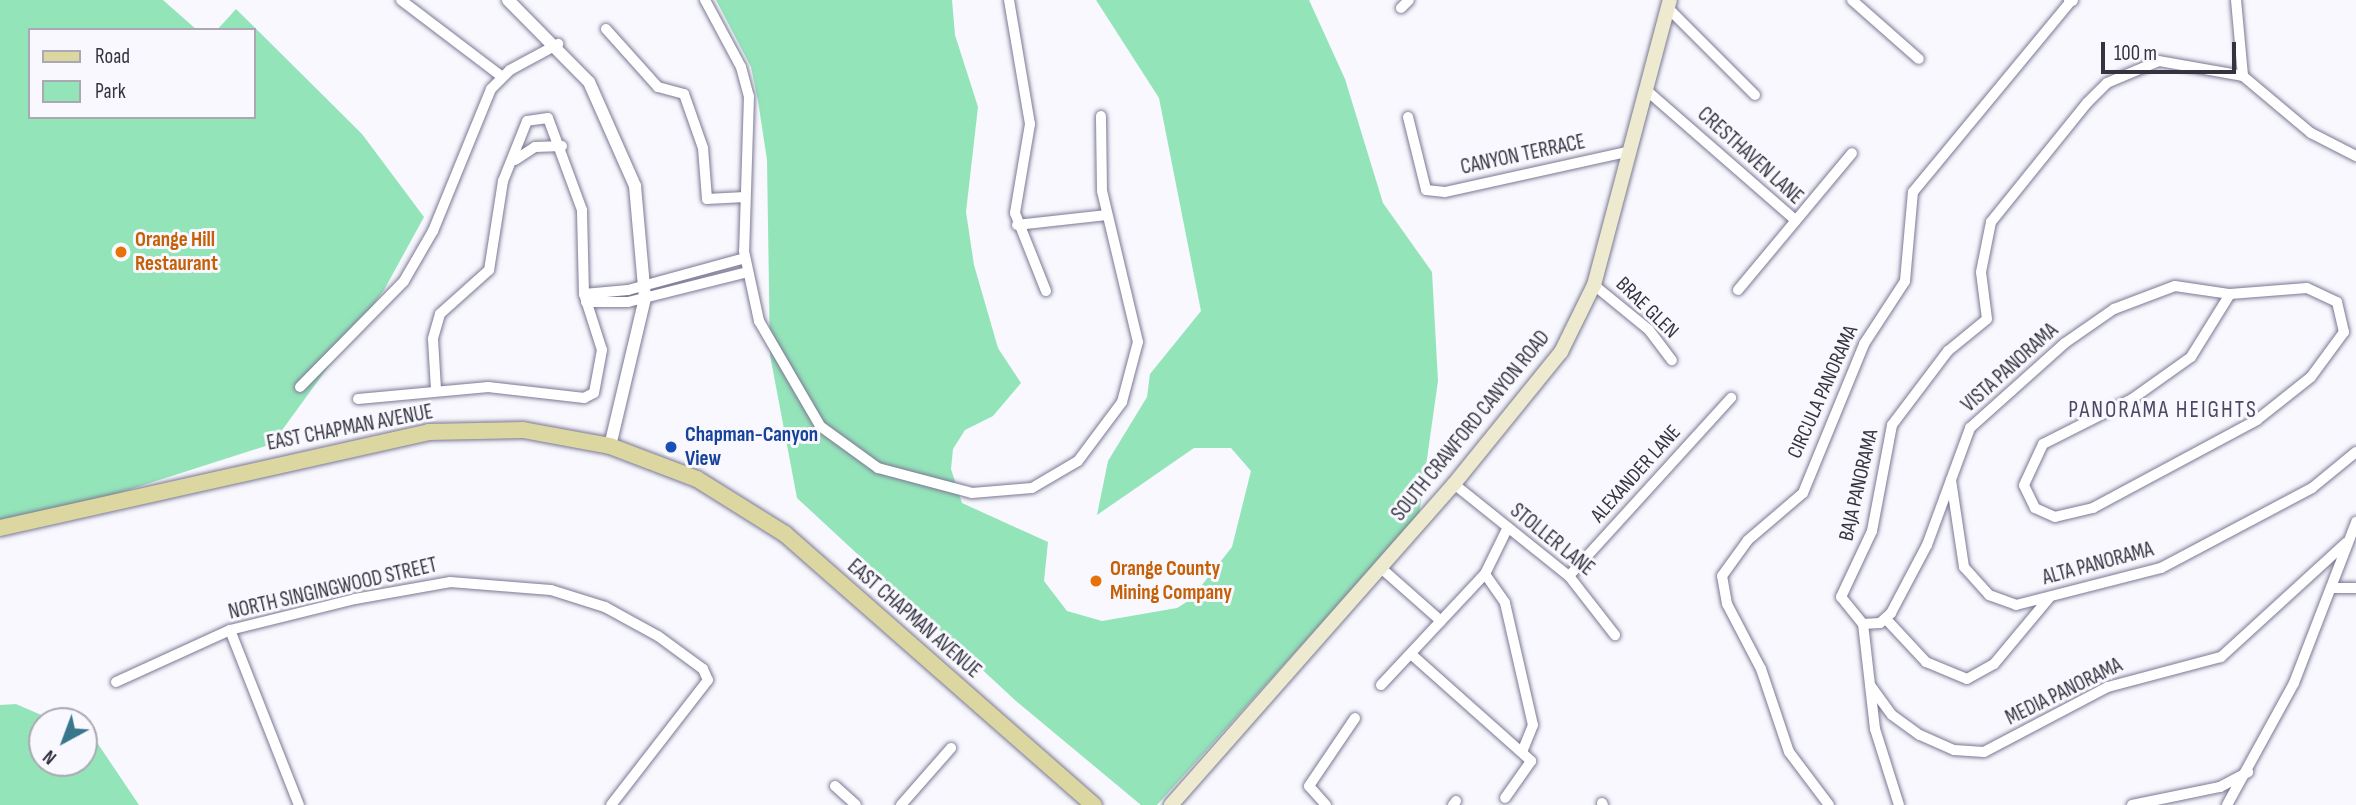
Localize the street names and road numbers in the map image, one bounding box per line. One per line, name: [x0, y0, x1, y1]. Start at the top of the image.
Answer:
street label: CRESTHAVEN LANE: [1692, 102, 1808, 210]
street label: CANYON TERRACE: [1458, 130, 1588, 180]
street label: BRAE GLEN: [1610, 272, 1684, 344]
street label: VISTA PANORAMA: [1957, 318, 2063, 418]
street label: CIRCULA PANORAMA: [1782, 321, 1864, 463]
street label: SOUTH CRAWFORD CANYON ROAD: [1386, 326, 1556, 526]
street label: EAST CHAPMAN AVENUE: [265, 400, 435, 456]
street label: ALEXANDER LANE: [1586, 420, 1686, 528]
street label: BAJA PANORAMA: [1834, 427, 1884, 543]
street label: STOLLER LANE: [1505, 498, 1599, 582]
street label: ALTA PANORAMA: [2040, 537, 2156, 591]
street label: NORTH SINGINGWOOD STREET: [226, 553, 440, 625]
street label: EAST CHAPMAN AVENUE: [842, 554, 986, 684]
street label: MEDIA PANORAMA: [2002, 653, 2126, 731]

